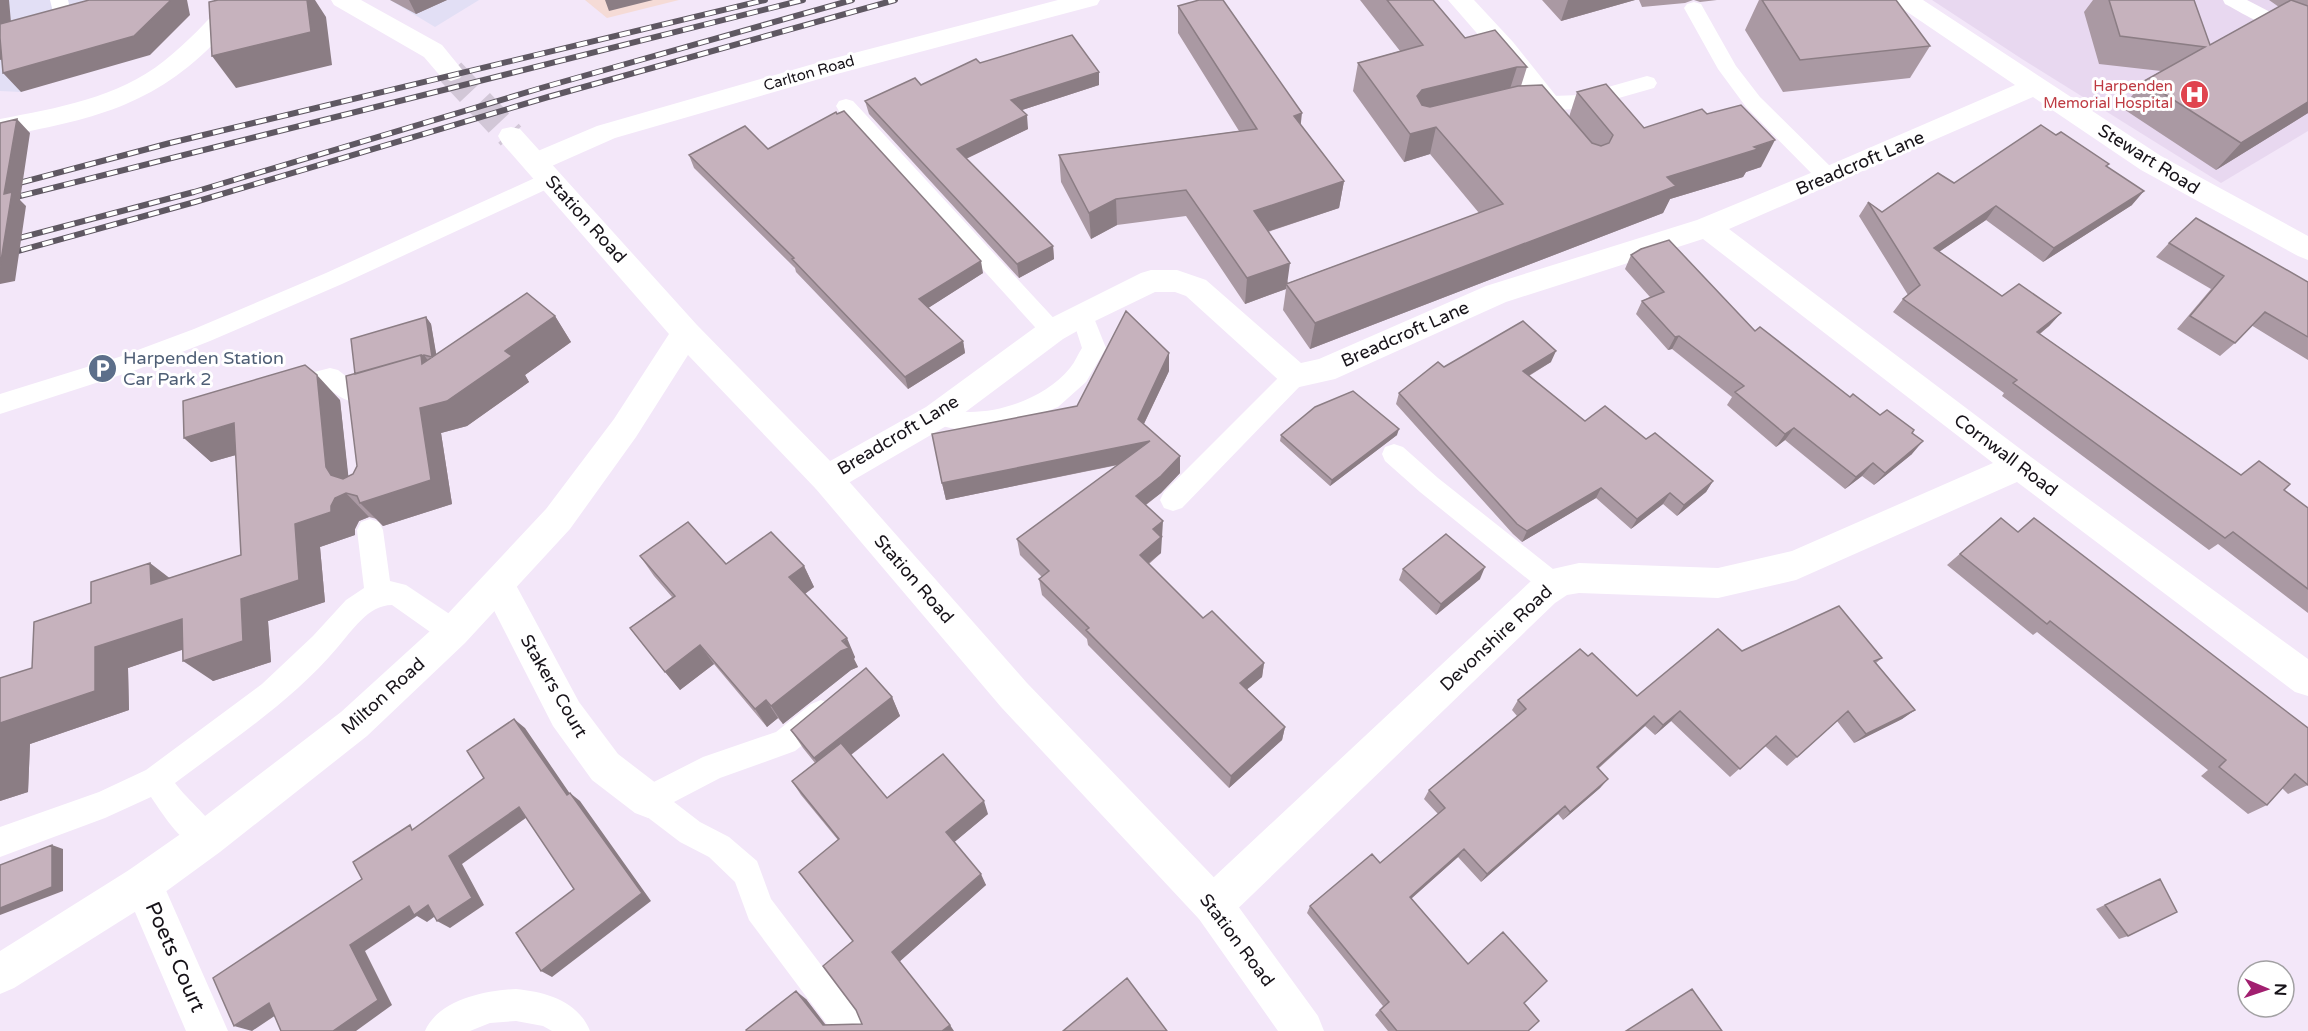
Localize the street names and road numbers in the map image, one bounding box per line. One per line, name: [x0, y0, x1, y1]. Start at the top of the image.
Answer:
street label: Carlton Road: [761, 51, 857, 95]
street label: Stewart Road: [2094, 119, 2204, 199]
street label: Breadcroft Lane: [1792, 126, 1928, 200]
street label: Station Road: [541, 171, 631, 267]
street label: Breadcroft Lane: [1338, 296, 1472, 372]
street label: Breadcroft Lane: [833, 390, 963, 480]
street label: Cornwall Road: [1950, 409, 2062, 501]
street label: Station Road: [869, 530, 959, 628]
street label: Devonshire Road: [1435, 580, 1557, 696]
street label: Stakers Court: [516, 630, 592, 742]
street label: Milton Road: [337, 653, 429, 739]
street label: Station Road: [1195, 889, 1279, 991]
street label: Poets Court: [140, 898, 210, 1016]

